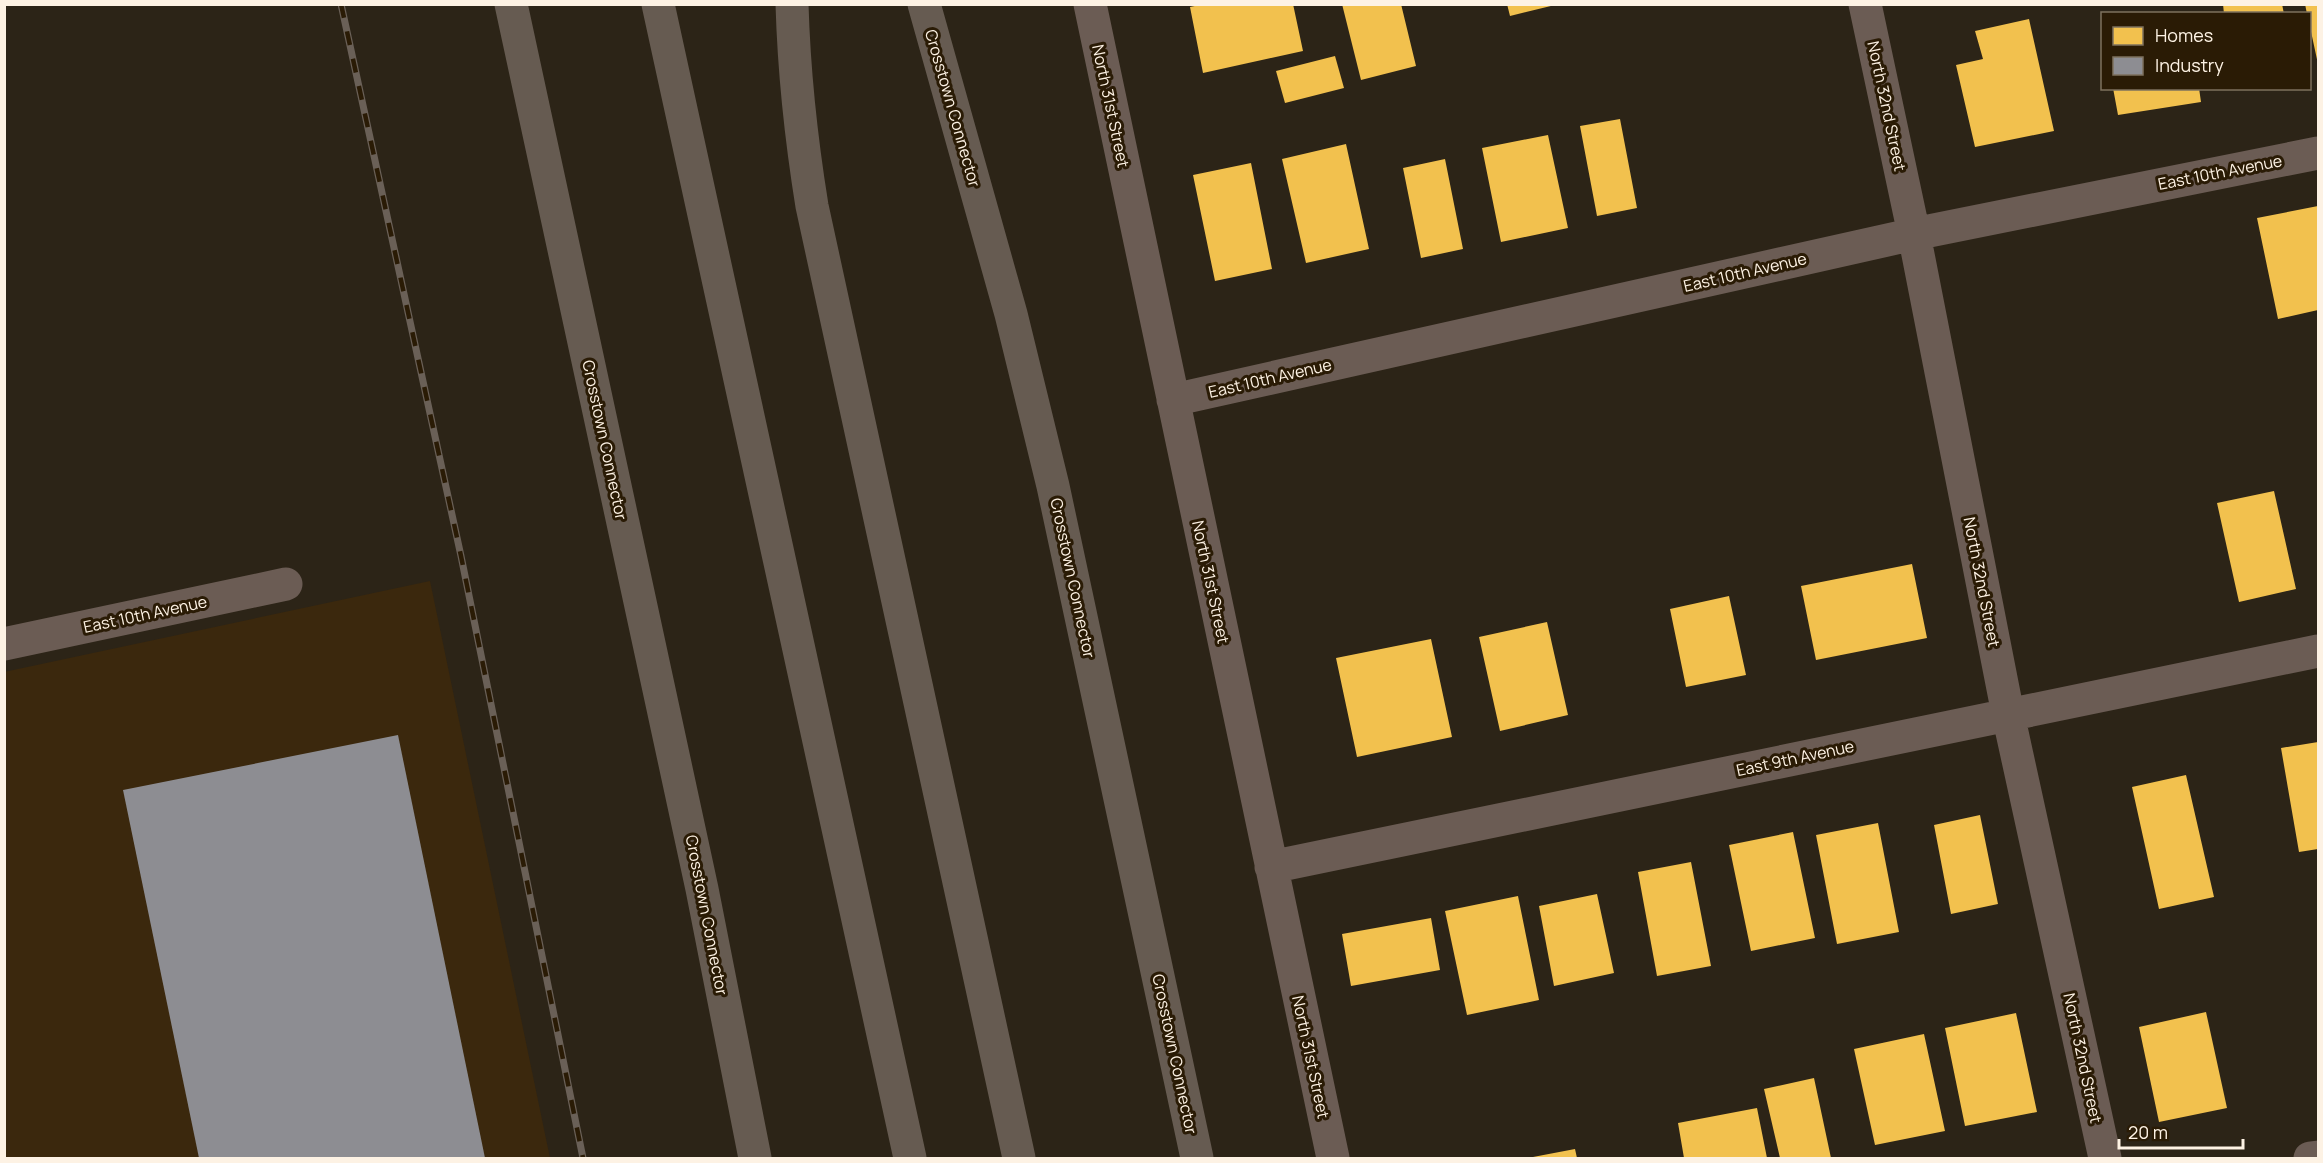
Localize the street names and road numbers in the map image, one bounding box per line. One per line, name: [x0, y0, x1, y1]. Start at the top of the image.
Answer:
street label: Crosstown Connector: [920, 27, 986, 190]
street label: North 32nd Street: [1862, 39, 1912, 173]
street label: North 31st Street: [1087, 42, 1135, 170]
street label: East 10th Avenue: [2156, 149, 2284, 195]
street label: East 10th Avenue: [1681, 247, 1809, 297]
street label: East 10th Avenue: [1206, 353, 1334, 403]
street label: Crosstown Connector: [577, 358, 633, 522]
street label: Crosstown Connector: [1045, 496, 1101, 660]
street label: North 32nd Street: [1959, 515, 2005, 649]
street label: North 31st Street: [1187, 518, 1235, 646]
street label: East 10th Avenue: [81, 590, 209, 638]
street label: East 9th Avenue: [1734, 735, 1856, 781]
street label: Crosstown Connector: [681, 833, 733, 997]
street label: Crosstown Connector: [1147, 972, 1203, 1136]
street label: North 32nd Street: [2058, 991, 2108, 1125]
street label: North 31st Street: [1287, 993, 1335, 1121]

